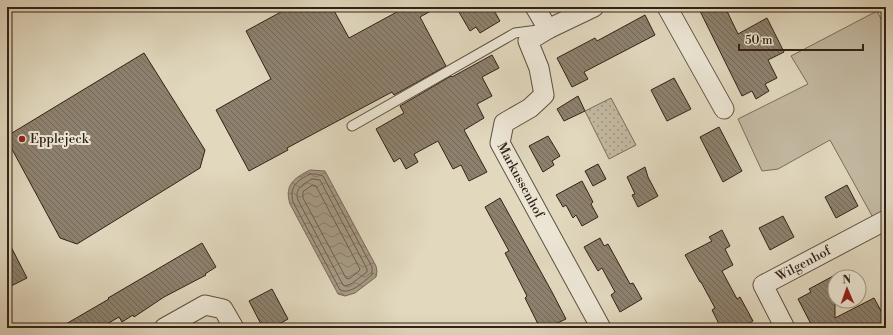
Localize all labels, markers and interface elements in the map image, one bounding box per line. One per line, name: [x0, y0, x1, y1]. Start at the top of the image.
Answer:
scale bar: [739, 26, 863, 52]
text: 50 m: [745, 33, 773, 48]
place label: Epplejeck: [30, 131, 90, 147]
marker: Epplejeck: [17, 134, 27, 144]
street label: Markussenhof: [493, 140, 548, 222]
street label: Wilgenhof: [772, 242, 835, 285]
north arrow: [827, 269, 867, 309]
text: N: [842, 273, 852, 287]

